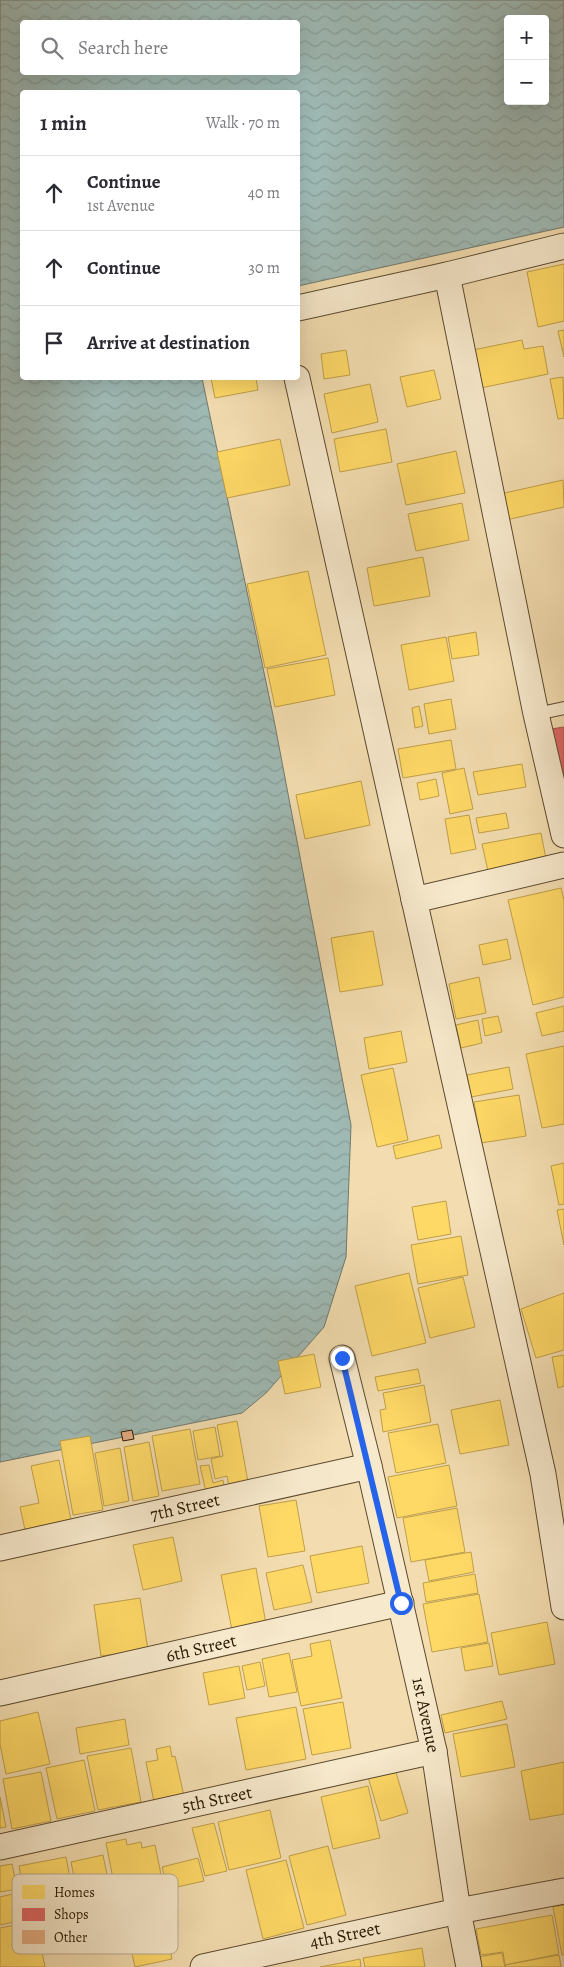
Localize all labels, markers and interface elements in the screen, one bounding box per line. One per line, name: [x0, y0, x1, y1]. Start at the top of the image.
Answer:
map controls: [504, 15, 549, 105]
button: +: [504, 15, 549, 60]
search box: [20, 20, 300, 75]
icon: search: [38, 34, 66, 62]
text: Search here: [78, 35, 168, 61]
button: −: [504, 60, 549, 105]
text: 1 min: [40, 109, 87, 137]
text: Walk · 70 m: [206, 112, 280, 134]
text: Continue: [87, 169, 161, 195]
icon: ahead: [40, 179, 68, 207]
text: 40 m: [248, 182, 280, 204]
text: 1st Avenue: [87, 195, 155, 217]
icon: ahead: [40, 254, 68, 282]
text: Continue: [87, 255, 161, 281]
text: 30 m: [248, 257, 280, 279]
icon: arrive: [40, 329, 68, 357]
text: Arrive at destination: [87, 330, 250, 356]
route end: [331, 1347, 354, 1370]
street label: 7th Street: [148, 1487, 222, 1527]
route start: [390, 1592, 413, 1615]
street label: 6th Street: [163, 1628, 239, 1668]
street label: 1st Avenue: [406, 1675, 446, 1755]
street label: 5th Street: [180, 1780, 254, 1818]
legend: [12, 1874, 178, 1954]
text: Homes: [54, 1883, 95, 1902]
text: Shops: [54, 1905, 89, 1924]
street label: 4th Street: [308, 1916, 383, 1954]
text: Other: [54, 1928, 88, 1947]

